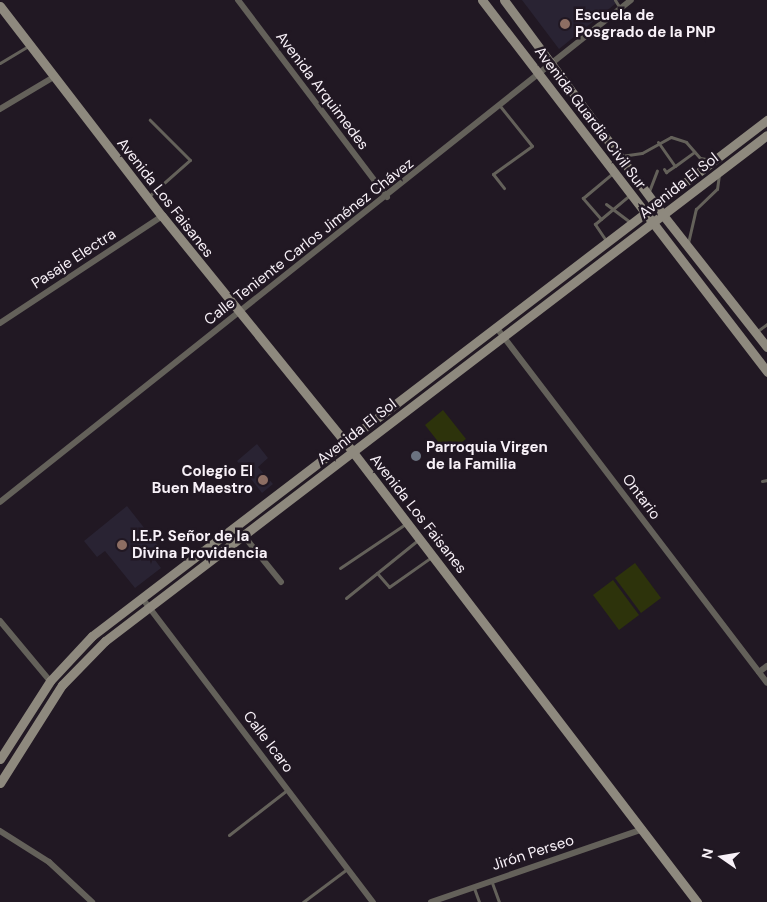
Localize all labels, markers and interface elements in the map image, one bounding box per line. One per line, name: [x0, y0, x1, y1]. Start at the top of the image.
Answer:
place label: Escuela de Posgrado de la PNP: [575, 6, 715, 41]
marker: Escuela de Posgrado de la PNP: [559, 18, 571, 30]
street label: Avenida Arquimedes: [272, 28, 372, 154]
street label: Avenida Guardia Civil Sur: [531, 43, 649, 193]
street label: Avenida Los Faisanes: [113, 135, 217, 261]
street label: Avenida El Sol: [636, 149, 722, 223]
street label: Calle Teniente Carlos Jiménez Chávez: [201, 155, 417, 329]
street label: Pasaje Electra: [29, 225, 119, 293]
street label: Avenida El Sol: [314, 395, 400, 469]
place label: Parroquia Virgen de la Familia: [426, 438, 548, 473]
marker: Parroquia Virgen de la Familia: [410, 450, 422, 462]
street label: Avenida Los Faisanes: [366, 451, 470, 577]
place label: Colegio El Buen Maestro: [152, 462, 253, 497]
street label: Ontario: [618, 471, 664, 523]
marker: Colegio El Buen Maestro: [257, 474, 269, 486]
place label: I.E.P. Señor de la Divina Providencia: [132, 527, 268, 562]
marker: I.E.P. Señor de la Divina Providencia: [116, 539, 128, 551]
street label: Calle Icaro: [239, 708, 297, 776]
street label: Jirón Perseo: [490, 831, 576, 875]
north arrow: [697, 832, 747, 882]
text: N: [697, 847, 717, 861]

